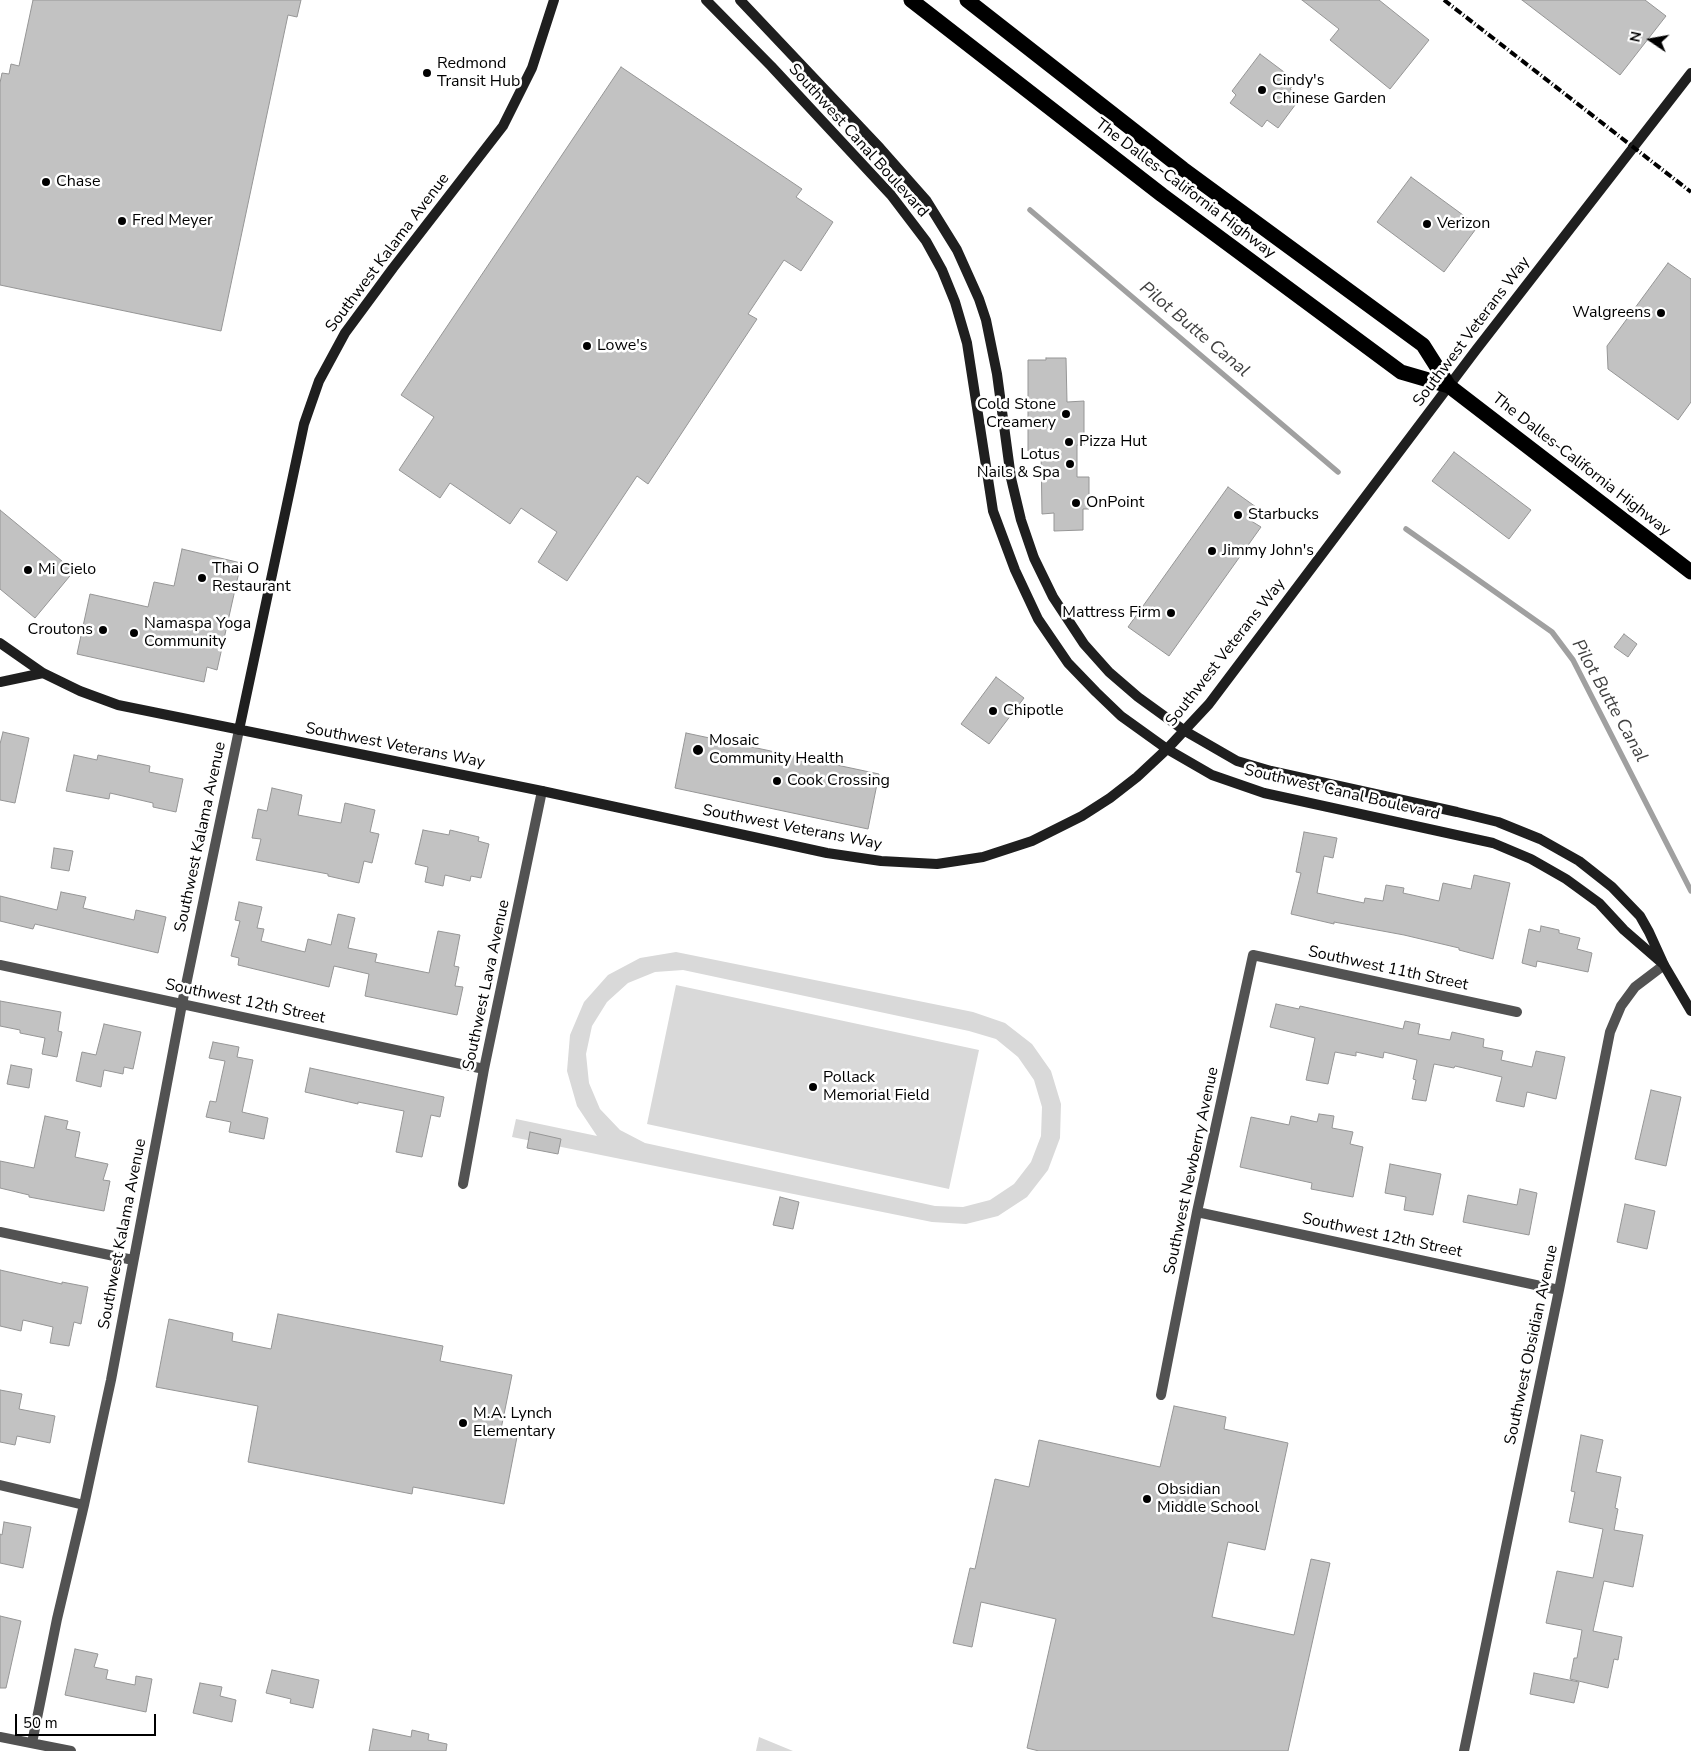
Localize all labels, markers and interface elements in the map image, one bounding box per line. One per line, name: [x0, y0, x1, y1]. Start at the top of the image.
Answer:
north arrow: [1626, 15, 1676, 65]
text: N: [1625, 30, 1646, 44]
place label: Redmond Transit Hub: [437, 54, 520, 92]
street label: Southwest Canal Boulevard: [784, 60, 932, 222]
marker: Redmond Transit Hub: [421, 67, 433, 79]
place label: Cindy's Chinese Garden: [1272, 71, 1386, 109]
marker: Cindy's Chinese Garden: [1256, 84, 1268, 96]
street label: The Dalles-California Highway: [1091, 115, 1279, 263]
street label: Southwest Kalama Avenue: [322, 170, 454, 336]
place label: Chase: [56, 172, 101, 192]
marker: Chase: [40, 176, 52, 188]
place label: Fred Meyer: [132, 211, 213, 231]
place label: Verizon: [1437, 214, 1490, 234]
marker: Fred Meyer: [116, 215, 128, 227]
marker: Verizon: [1421, 218, 1433, 230]
street label: Southwest Veterans Way: [1409, 253, 1535, 411]
water label: Pilot Butte Canal: [1135, 278, 1253, 382]
place label: Walgreens: [1572, 303, 1651, 323]
marker: Walgreens: [1655, 307, 1667, 319]
place label: Lowe's: [597, 336, 647, 356]
marker: Lowe's: [581, 340, 593, 352]
street label: The Dalles-California Highway: [1488, 389, 1674, 541]
place label: Cold Stone Creamery: [977, 395, 1056, 433]
marker: Cold Stone Creamery: [1060, 408, 1072, 420]
place label: Pizza Hut: [1079, 432, 1147, 452]
marker: Pizza Hut: [1063, 436, 1075, 448]
place label: Lotus Nails & Spa: [977, 445, 1060, 483]
marker: Lotus Nails & Spa: [1064, 458, 1076, 470]
place label: OnPoint: [1086, 493, 1144, 513]
marker: OnPoint: [1070, 497, 1082, 509]
place label: Starbucks: [1248, 505, 1319, 525]
marker: Starbucks: [1232, 509, 1244, 521]
place label: Jimmy John's: [1222, 541, 1314, 561]
marker: Jimmy John's: [1206, 545, 1218, 557]
place label: Thai O Restaurant: [212, 559, 291, 597]
place label: Mi Cielo: [38, 560, 96, 580]
marker: Mi Cielo: [22, 564, 34, 576]
marker: Thai O Restaurant: [196, 572, 208, 584]
street label: Southwest Veterans Way: [1162, 575, 1290, 731]
place label: Mattress Firm: [1062, 603, 1161, 623]
marker: Mattress Firm: [1165, 607, 1177, 619]
place label: Namaspa Yoga Community: [144, 614, 251, 652]
place label: Croutons: [28, 620, 93, 640]
marker: Croutons: [97, 624, 109, 636]
marker: Namaspa Yoga Community: [128, 627, 140, 639]
water label: Pilot Butte Canal: [1566, 636, 1652, 766]
place label: Chipotle: [1003, 701, 1063, 721]
marker: Chipotle: [987, 705, 999, 717]
street label: Southwest Veterans Way: [304, 719, 486, 773]
place label: Mosaic Community Health: [709, 731, 844, 769]
street label: Southwest Kalama Avenue: [171, 740, 231, 934]
marker: Mosaic Community Health: [691, 743, 705, 757]
street label: Southwest Canal Boulevard: [1242, 761, 1442, 825]
place label: Cook Crossing: [787, 771, 890, 791]
marker: Cook Crossing: [771, 775, 783, 787]
street label: Southwest Veterans Way: [701, 801, 883, 855]
street label: Southwest Lava Avenue: [460, 898, 514, 1072]
street label: Southwest 11th Street: [1306, 943, 1470, 995]
street label: Southwest 12th Street: [163, 976, 327, 1028]
street label: Southwest Newberry Avenue: [1161, 1065, 1223, 1277]
place label: Pollack Memorial Field: [823, 1068, 930, 1106]
marker: Pollack Memorial Field: [807, 1081, 819, 1093]
street label: Southwest Kalama Avenue: [95, 1137, 151, 1331]
street label: Southwest 12th Street: [1300, 1210, 1464, 1262]
street label: Southwest Obsidian Avenue: [1501, 1243, 1563, 1447]
place label: M.A. Lynch Elementary: [473, 1404, 555, 1442]
marker: M.A. Lynch Elementary: [457, 1417, 469, 1429]
place label: Obsidian Middle School: [1157, 1480, 1259, 1518]
marker: Obsidian Middle School: [1141, 1493, 1153, 1505]
scale bar: [18, 1704, 159, 1736]
text: 50 m: [23, 1713, 58, 1733]

